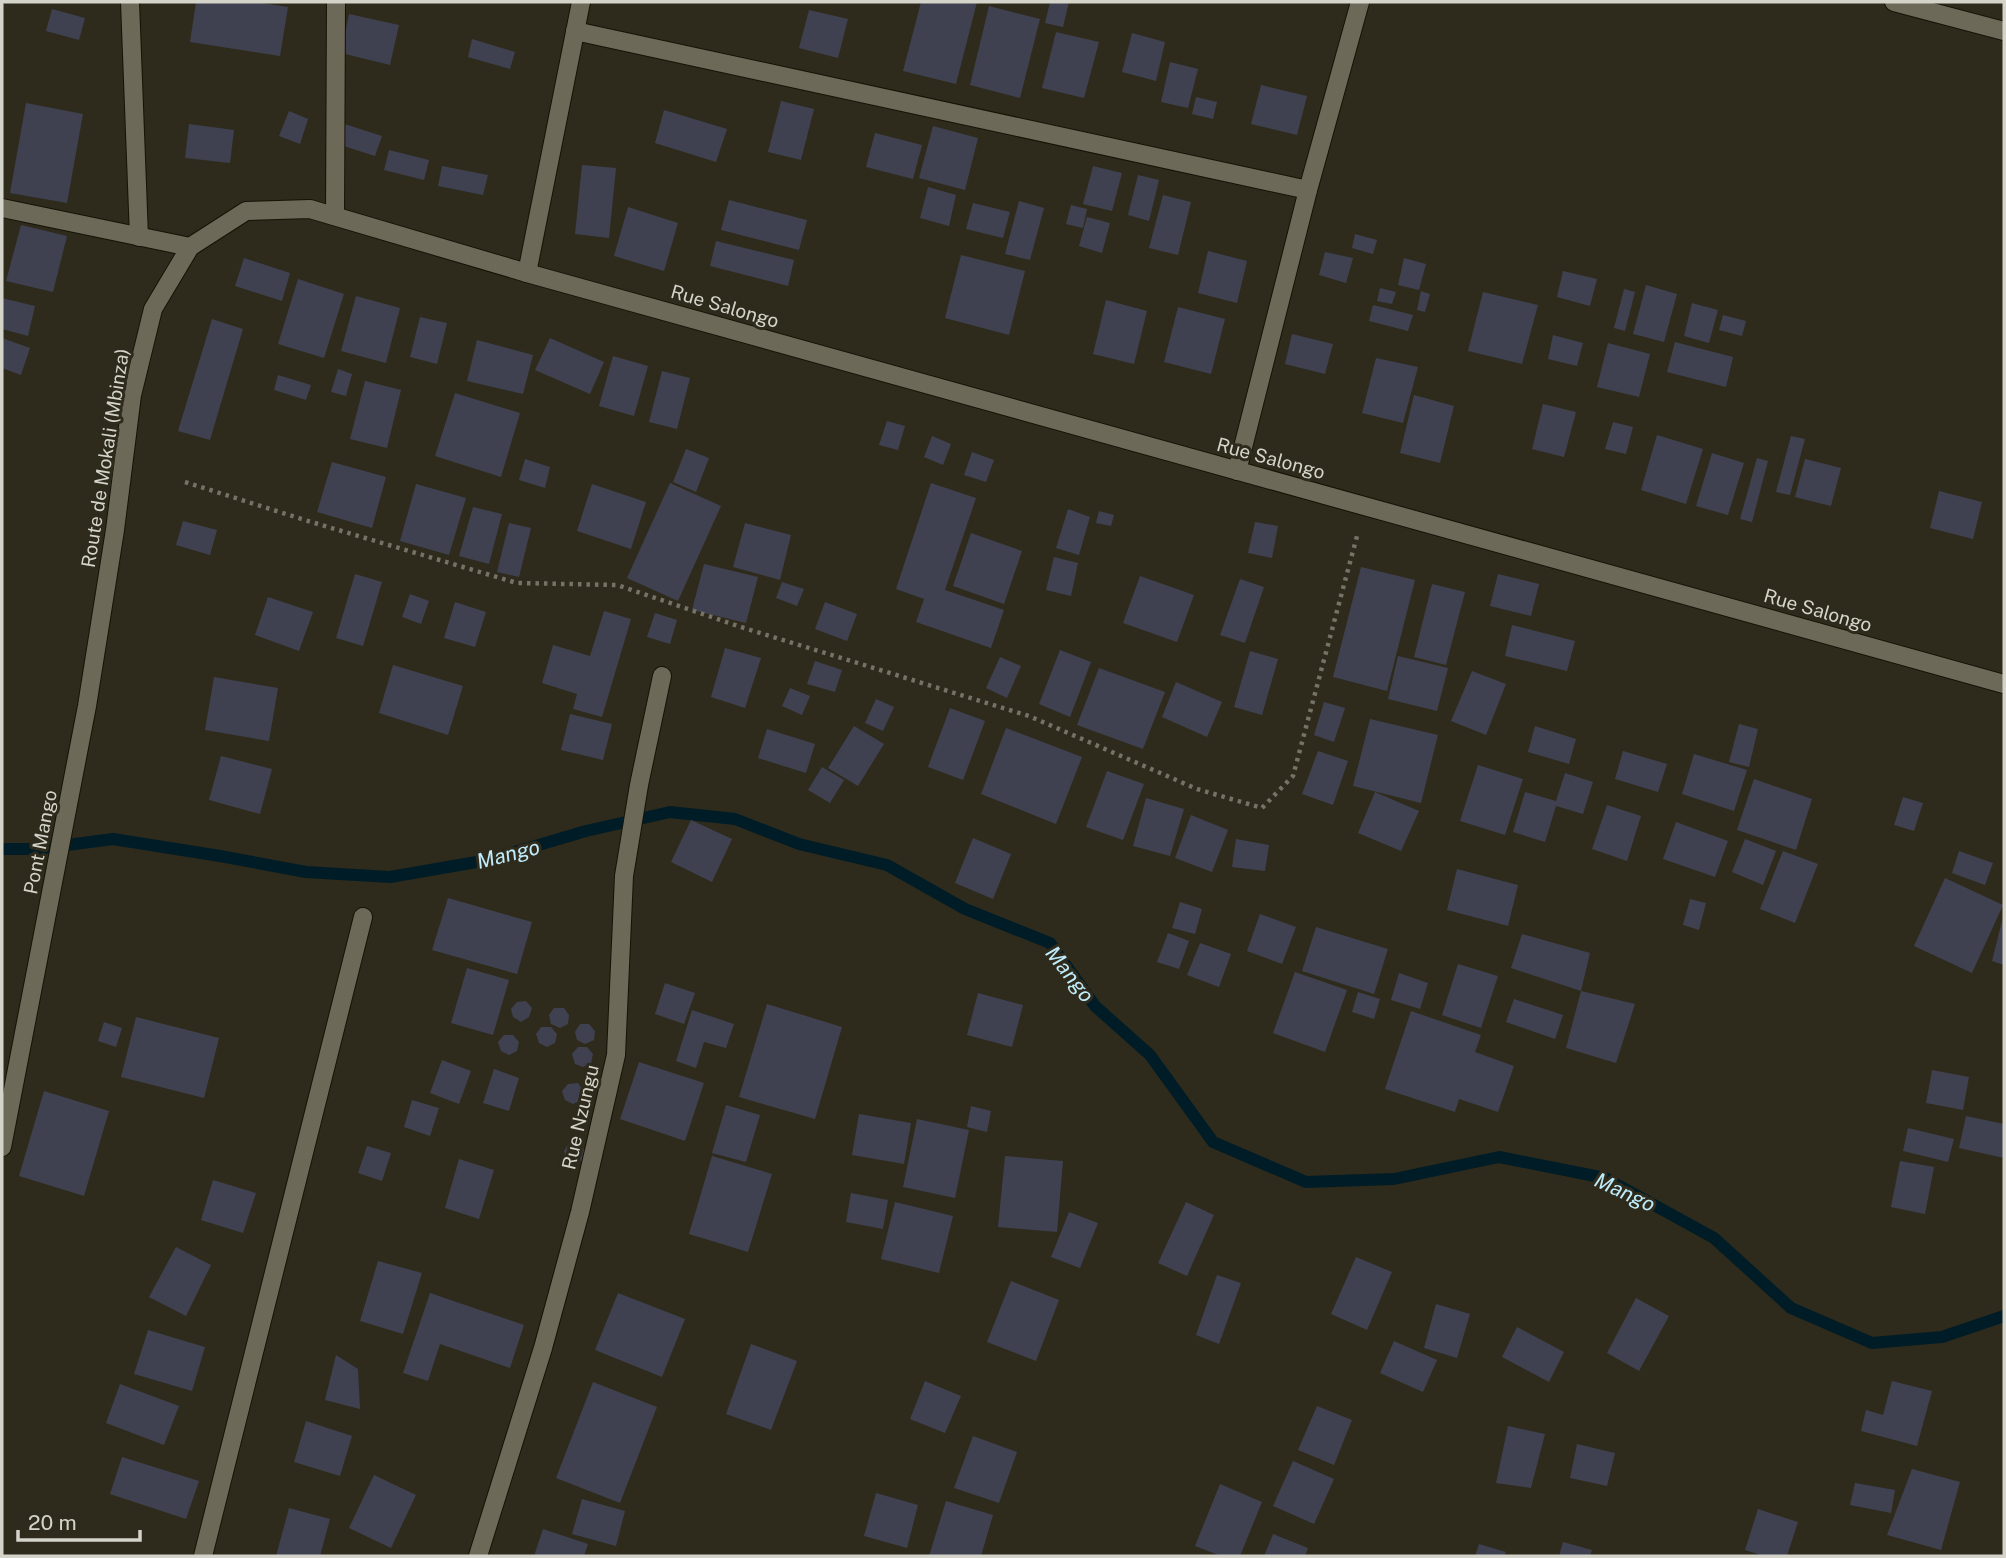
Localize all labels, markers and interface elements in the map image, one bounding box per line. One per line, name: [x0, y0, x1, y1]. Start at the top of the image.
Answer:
street label: Rue Salongo: [668, 280, 782, 332]
street label: Route de Mokali (Mbinza): [77, 347, 133, 569]
street label: Rue Salongo: [1214, 433, 1328, 483]
street label: Rue Salongo: [1761, 584, 1875, 636]
street label: Pont Mango: [19, 788, 61, 896]
water label: Mango: [474, 834, 542, 874]
water label: Mango: [1040, 941, 1100, 1007]
street label: Rue Nzungu: [557, 1062, 603, 1172]
water label: Mango: [1591, 1167, 1659, 1217]
scale bar: [18, 1498, 140, 1542]
text: 20 m: [28, 1510, 77, 1535]

